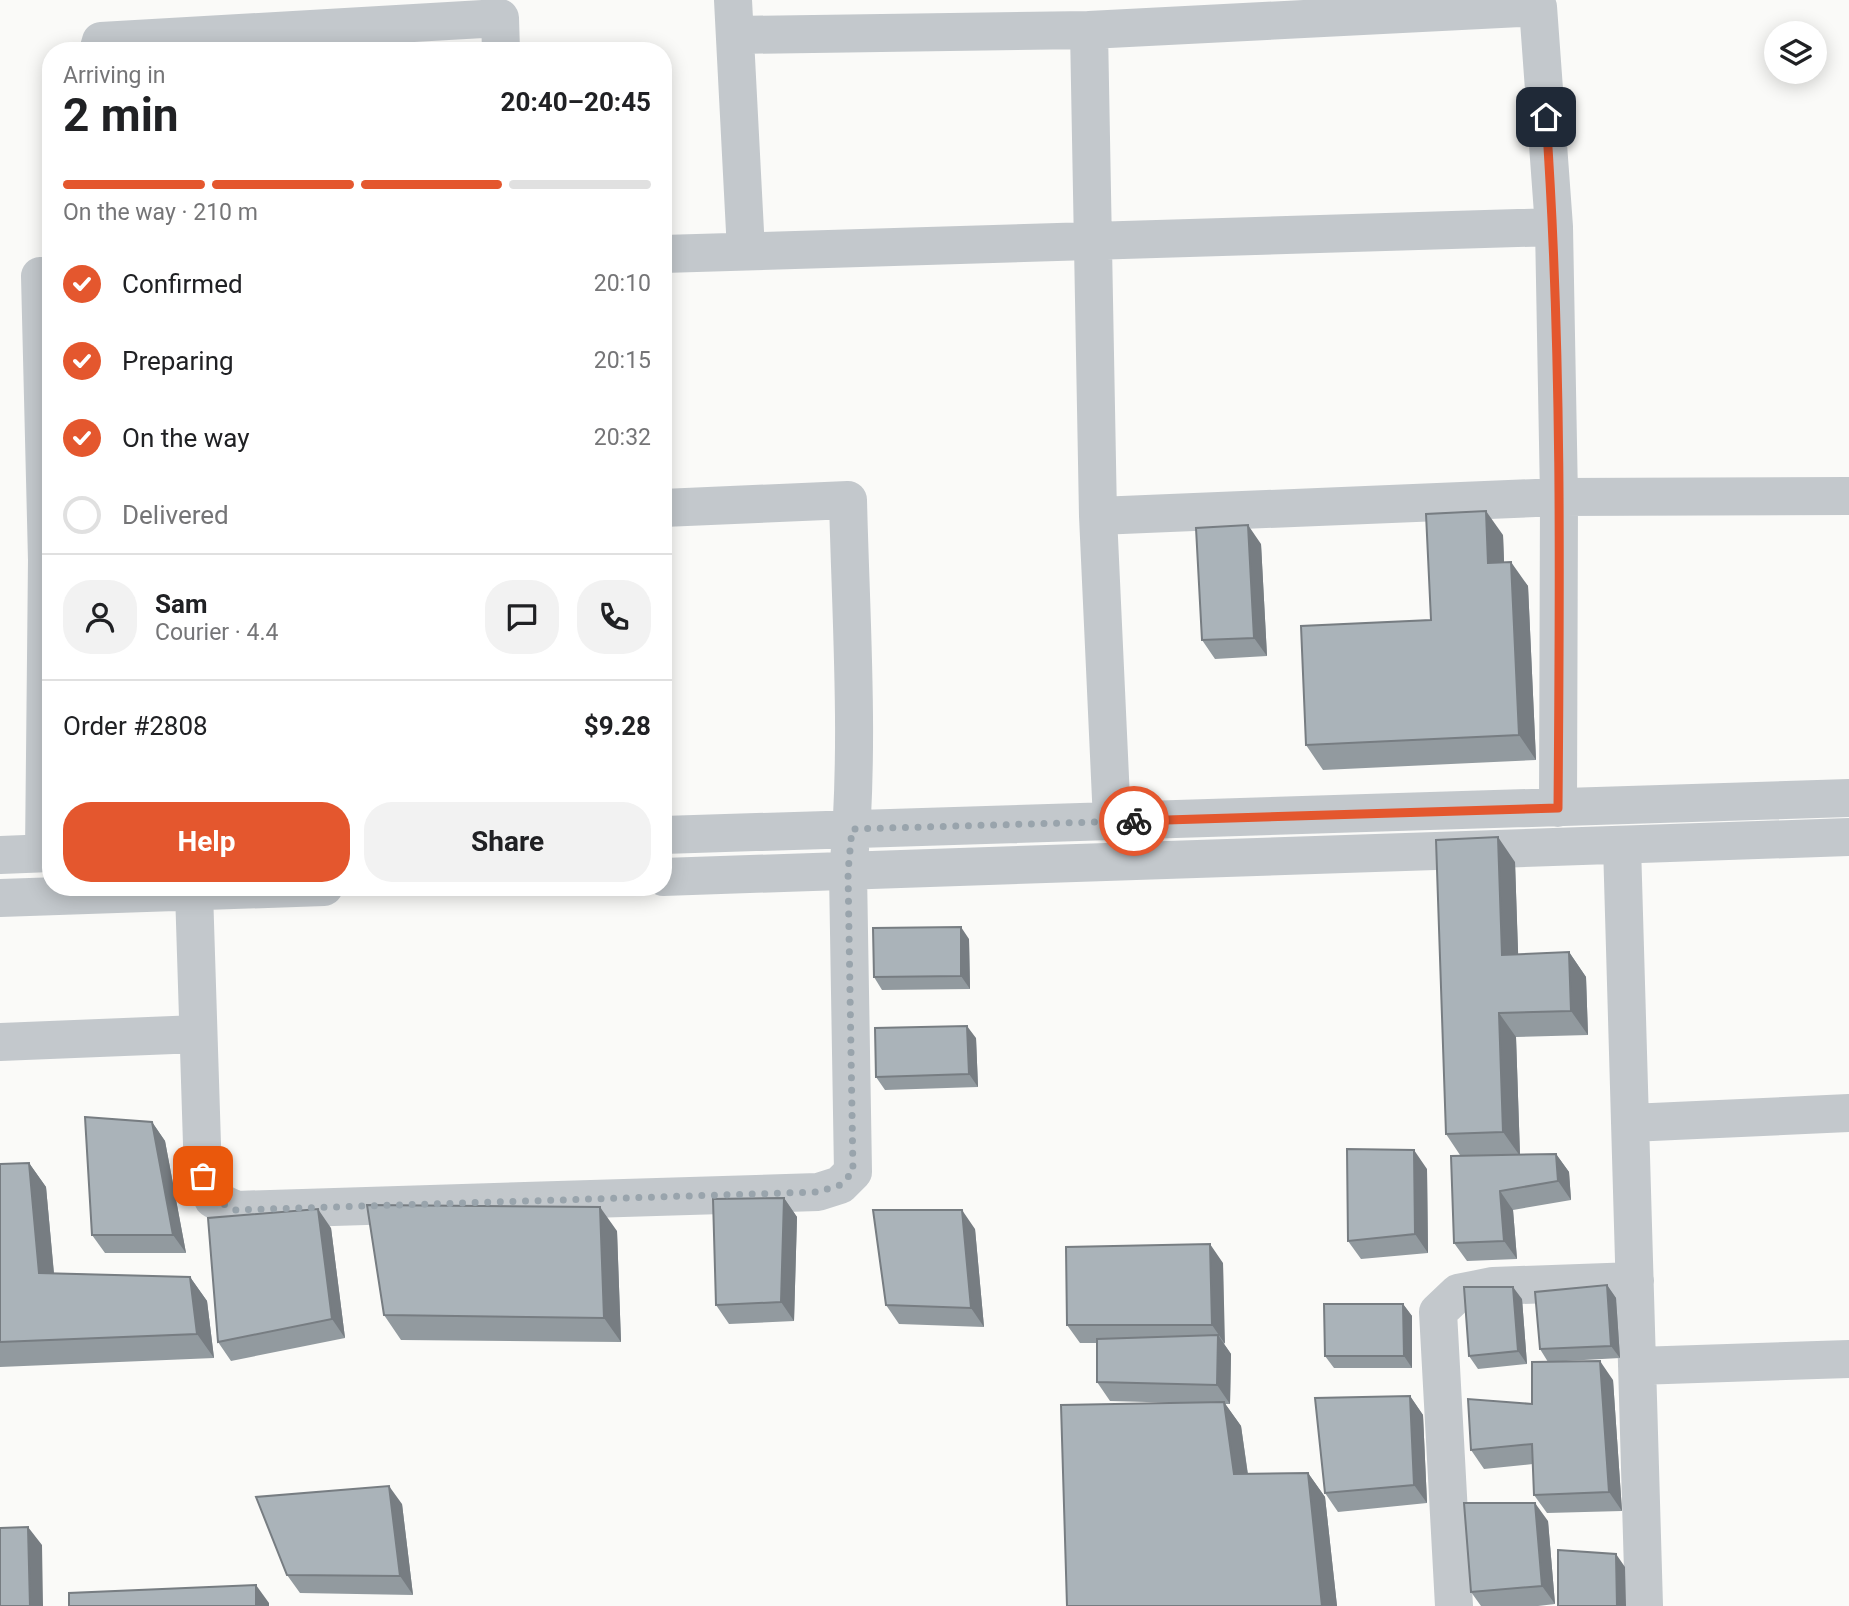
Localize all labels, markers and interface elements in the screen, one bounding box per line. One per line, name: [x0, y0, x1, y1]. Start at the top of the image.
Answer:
map controls: [1764, 21, 1827, 84]
button: layers: [1764, 21, 1827, 84]
text: Arriving in: [63, 62, 166, 89]
text: 20:40–20:45: [501, 87, 651, 117]
pin: [1516, 87, 1576, 147]
text: 2 min: [63, 88, 179, 142]
icon: home: [1527, 98, 1565, 136]
text: On the way · 210 m: [63, 199, 258, 226]
icon: check: [63, 265, 101, 303]
text: Confirmed: [122, 269, 243, 299]
text: 20:10: [594, 270, 651, 297]
icon: check: [63, 342, 101, 380]
text: Preparing: [122, 346, 234, 376]
text: 20:15: [594, 347, 651, 374]
icon: check: [63, 419, 101, 457]
text: On the way: [122, 423, 250, 453]
text: 20:32: [594, 424, 651, 451]
text: Delivered: [122, 500, 229, 530]
button: person: [63, 580, 137, 654]
button: chat: [485, 580, 559, 654]
button: phone: [577, 580, 651, 654]
text: Sam: [155, 589, 207, 619]
text: Courier · 4.4: [155, 619, 278, 646]
text: Order #2808: [63, 711, 208, 741]
text: $9.28: [584, 711, 651, 741]
courier: [1099, 786, 1169, 856]
button: Help: [63, 802, 350, 882]
button: Share: [364, 802, 651, 882]
icon: bike: [1115, 802, 1153, 840]
pin: [173, 1146, 233, 1206]
icon: bag: [184, 1157, 222, 1195]

